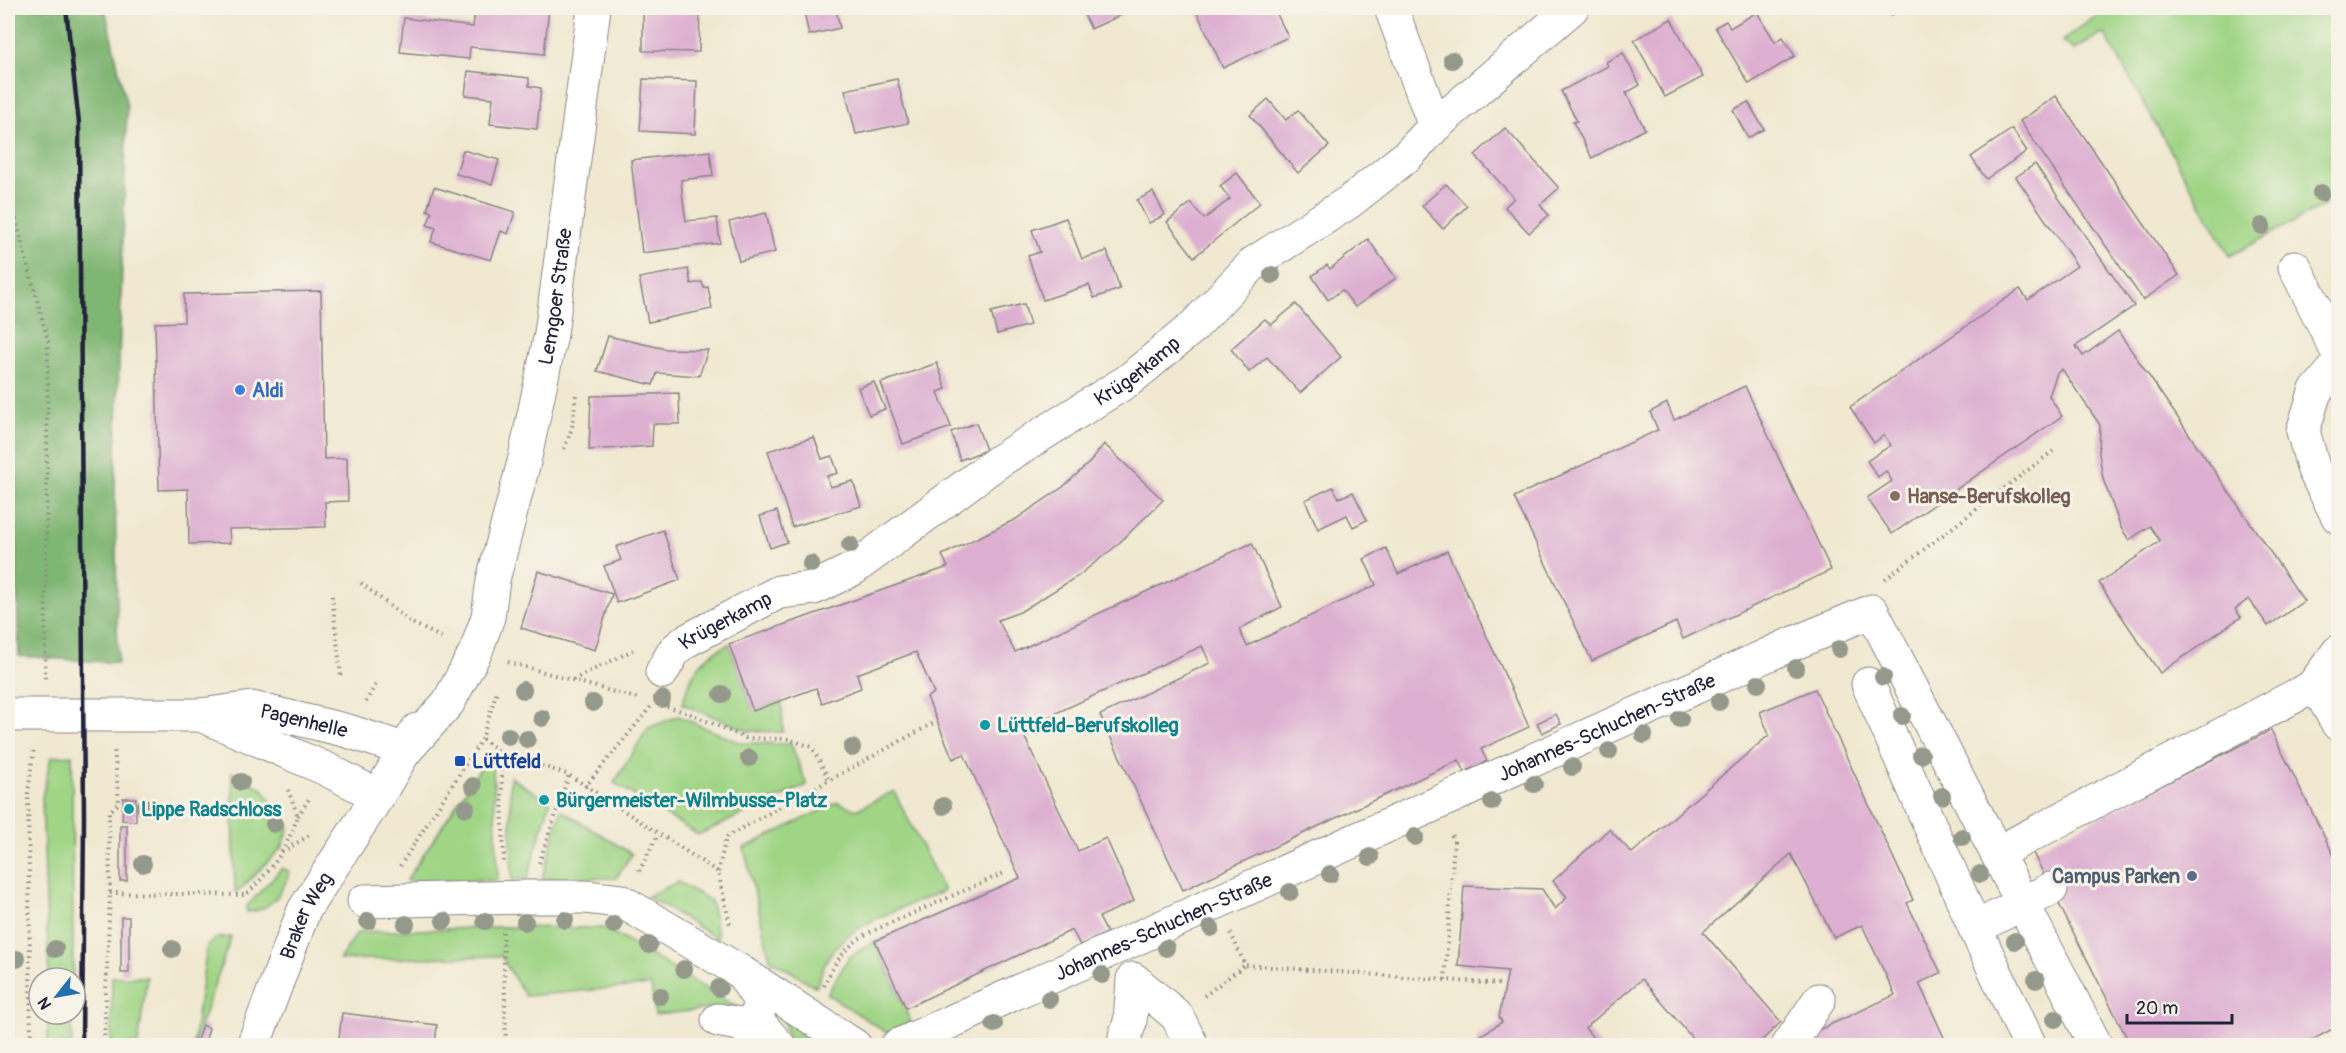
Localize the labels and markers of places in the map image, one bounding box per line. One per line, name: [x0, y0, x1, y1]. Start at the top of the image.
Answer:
place label: Aldi: [252, 378, 284, 403]
marker: Aldi: [233, 383, 247, 397]
place label: Hanse-Berufskolleg: [1907, 484, 2071, 509]
marker: Hanse-Berufskolleg: [1888, 489, 1902, 503]
place label: Lüttfeld-Berufskolleg: [997, 713, 1179, 738]
marker: Lüttfeld-Berufskolleg: [978, 718, 992, 732]
place label: Lüttfeld: [472, 749, 541, 774]
marker: Lüttfeld: [453, 754, 467, 768]
place label: Bürgermeister-Wilmbusse-Platz: [556, 788, 828, 813]
marker: Bürgermeister-Wilmbusse-Platz: [537, 793, 551, 807]
place label: Lippe Radschloss: [141, 797, 282, 822]
marker: Lippe Radschloss: [122, 802, 136, 816]
place label: Campus Parken: [2052, 864, 2180, 889]
marker: Campus Parken: [2185, 869, 2199, 883]

